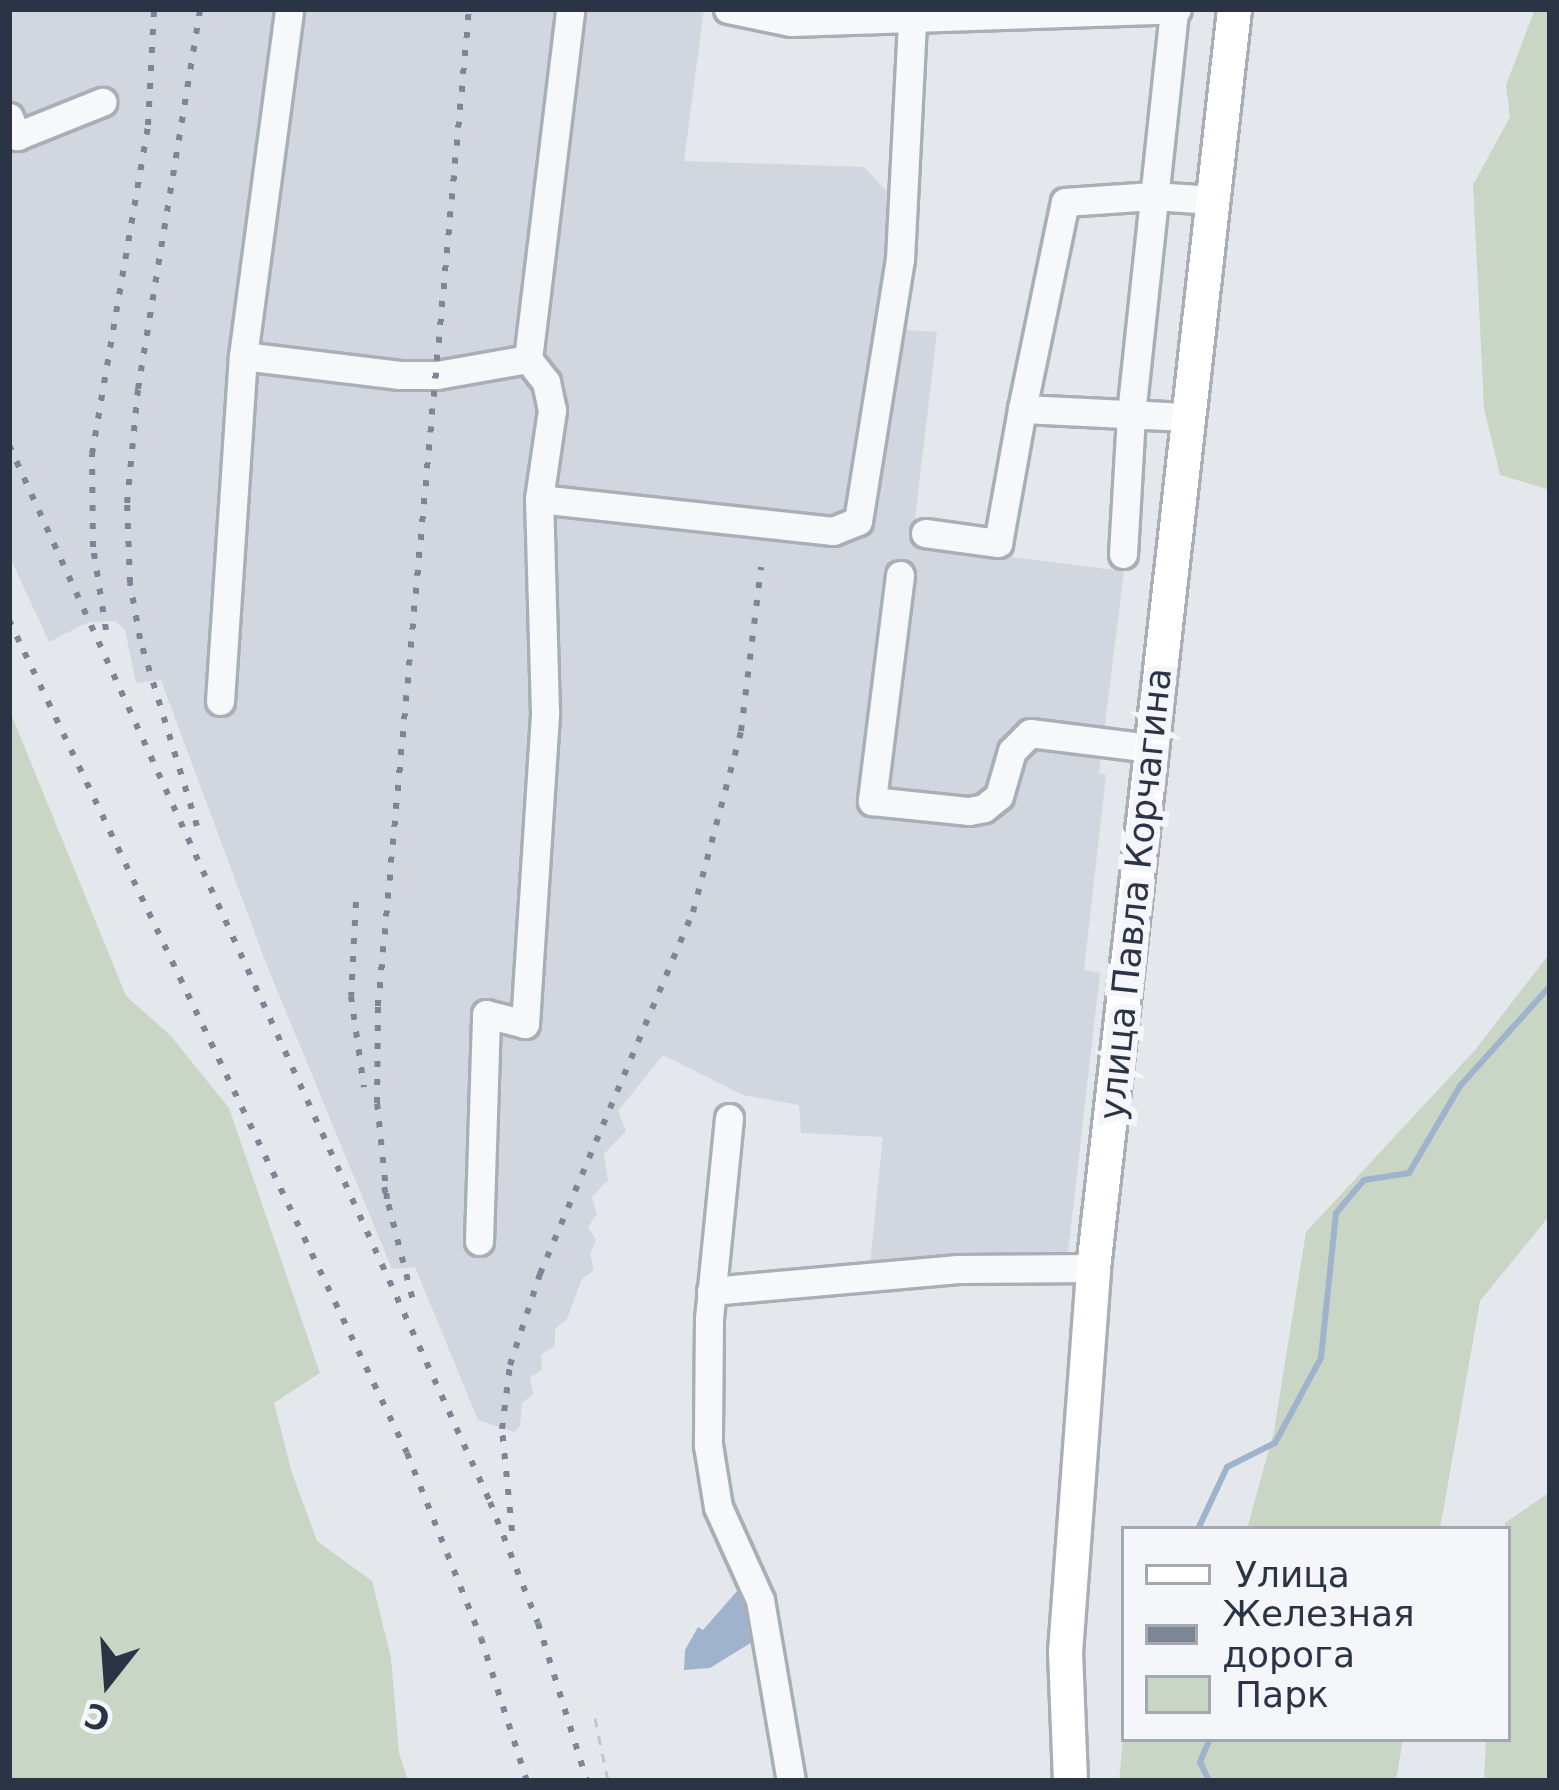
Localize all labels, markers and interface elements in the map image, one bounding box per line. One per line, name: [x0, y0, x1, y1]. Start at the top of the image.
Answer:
street label: улица Павла Корчагина: [1090, 666, 1180, 1122]
legend: [1121, 1526, 1511, 1742]
text: Улица: [1235, 1554, 1350, 1595]
text: Железная дорога: [1222, 1593, 1415, 1675]
north arrow: [48, 1622, 168, 1742]
text: Парк: [1235, 1674, 1329, 1715]
text: С: [80, 1695, 115, 1739]

